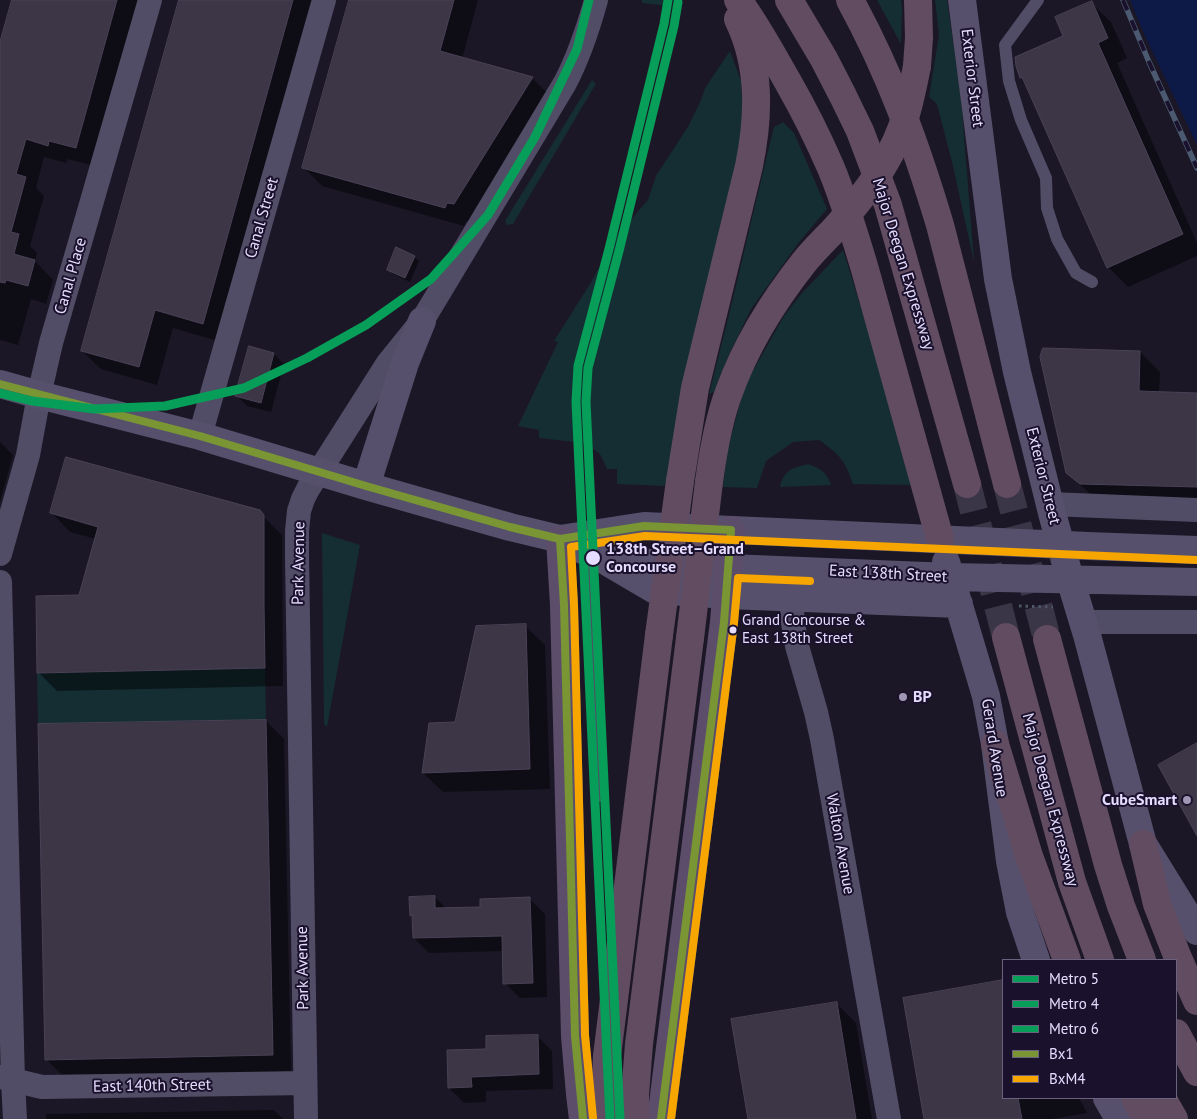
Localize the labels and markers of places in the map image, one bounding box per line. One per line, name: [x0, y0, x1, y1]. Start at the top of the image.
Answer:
place label: 138th Street–Grand Concourse: [606, 539, 744, 577]
marker: 138th Street–Grand Concourse: [584, 549, 602, 567]
place label: Grand Concourse & East 138th Street: [742, 612, 866, 647]
marker: Grand Concourse & East 138th Street: [728, 625, 738, 635]
place label: BP: [913, 687, 932, 707]
marker: BP: [897, 691, 909, 703]
place label: CubeSmart: [1102, 790, 1177, 810]
marker: CubeSmart: [1181, 794, 1193, 806]

